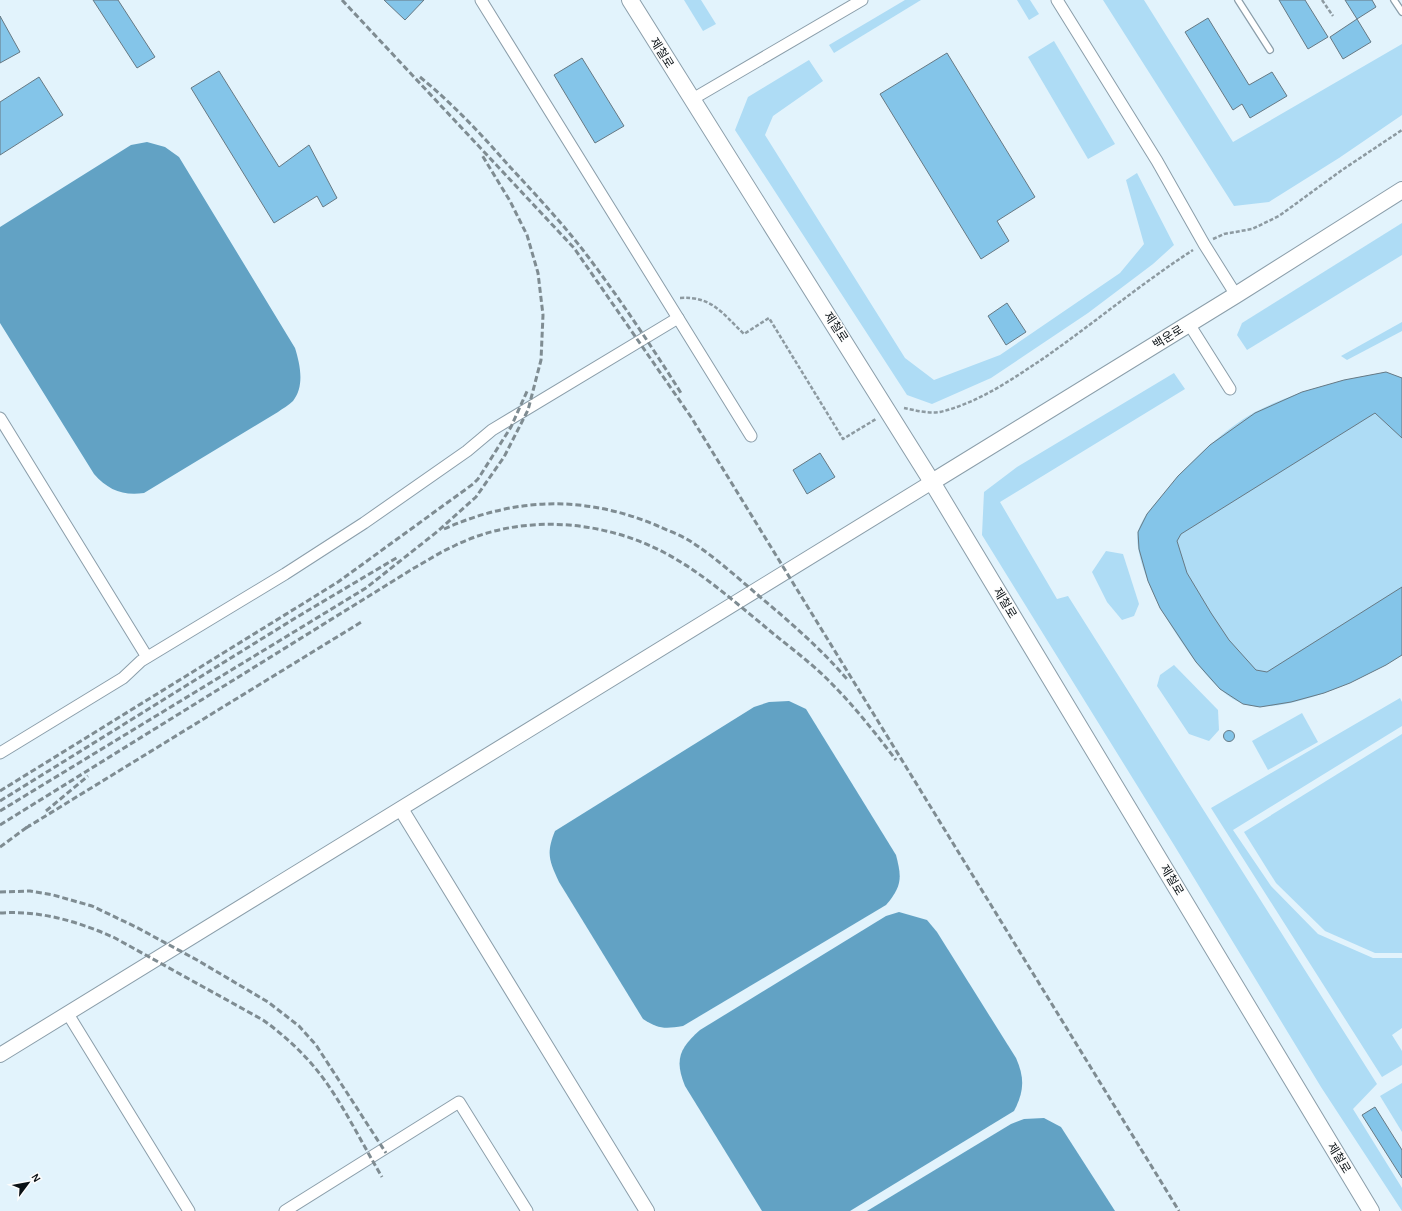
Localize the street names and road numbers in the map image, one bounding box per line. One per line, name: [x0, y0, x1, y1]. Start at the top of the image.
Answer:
street label: 제철로: [648, 36, 676, 70]
street label: 제철로: [822, 310, 850, 344]
street label: 백운로: [1151, 323, 1185, 351]
street label: 제철로: [991, 586, 1019, 620]
street label: 제철로: [1158, 863, 1186, 897]
street label: 제철로: [1325, 1141, 1353, 1175]

